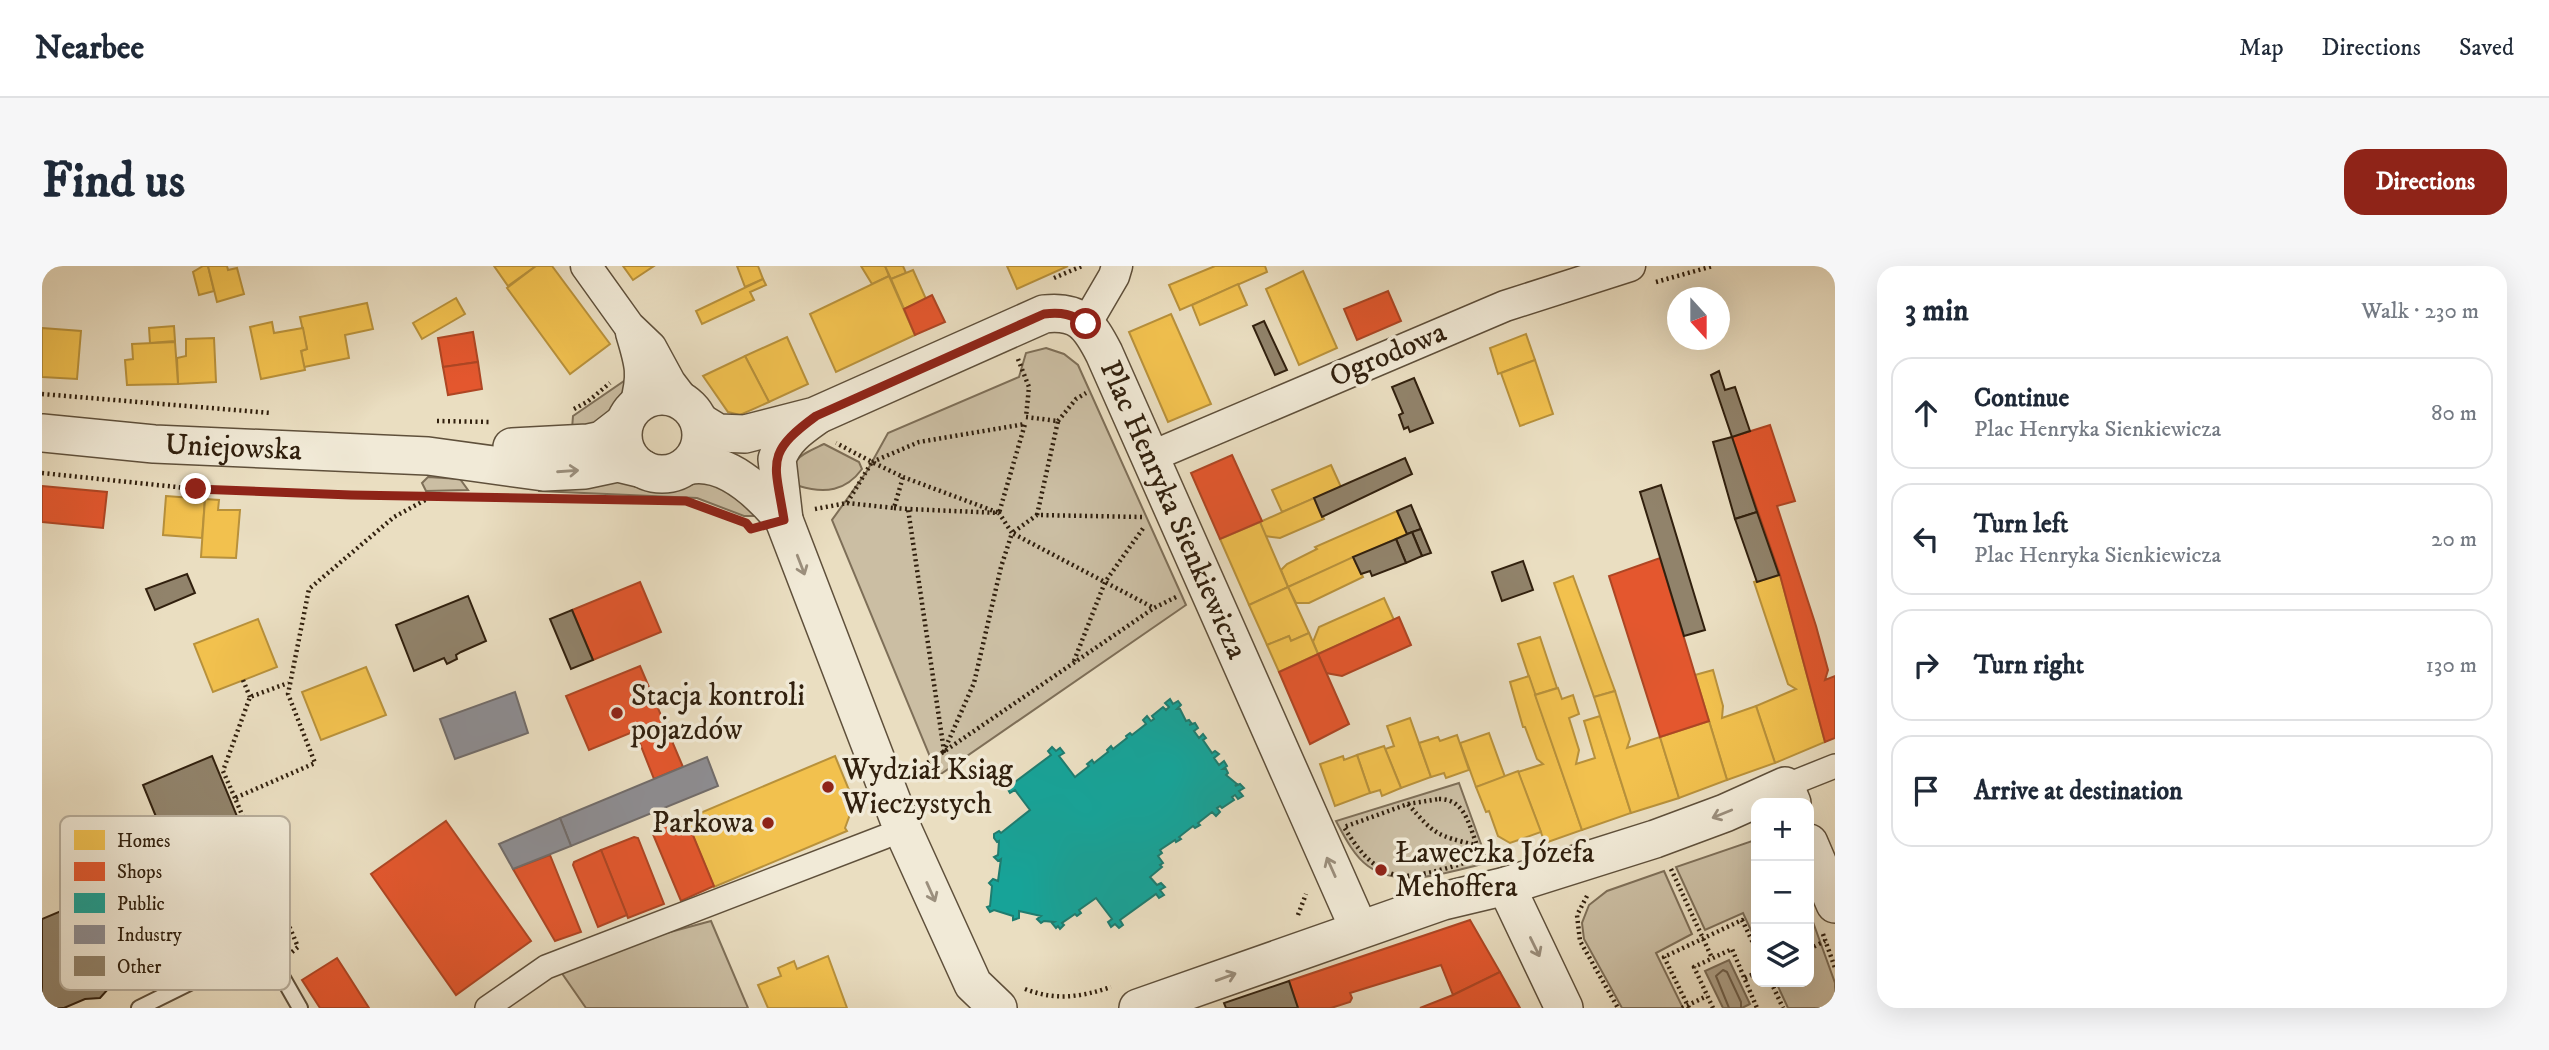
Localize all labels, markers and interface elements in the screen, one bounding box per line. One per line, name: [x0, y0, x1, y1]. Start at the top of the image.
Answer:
text: Nearbee: [35, 28, 144, 69]
text: Map: [2239, 33, 2284, 63]
text: Directions: [2322, 33, 2421, 63]
text: Saved: [2459, 33, 2514, 63]
button: Directions: [2344, 149, 2507, 215]
text: Find us: [42, 151, 185, 213]
north arrow: [1667, 287, 1730, 350]
text: 3 min: [1905, 293, 1969, 330]
text: Walk · 230 m: [2361, 297, 2479, 326]
route start: [1070, 308, 1101, 339]
street label: Ogrodowa: [1324, 314, 1452, 396]
street label: Plac Henryka Sienkiewicza: [1091, 355, 1256, 665]
text: Continue: [1974, 382, 2069, 415]
icon: ahead: [1907, 394, 1945, 432]
text: 80 m: [2431, 399, 2477, 428]
text: Plac Henryka Sienkiewicza: [1974, 415, 2221, 444]
street label: Uniejowska: [164, 426, 303, 469]
one-way arrow: [557, 464, 579, 477]
route end: [180, 473, 211, 504]
text: Turn left: [1974, 508, 2068, 541]
icon: left: [1907, 520, 1945, 558]
text: 20 m: [2431, 525, 2477, 554]
text: Plac Henryka Sienkiewicza: [1974, 541, 2221, 570]
one-way arrow: [796, 554, 809, 576]
icon: right: [1907, 646, 1945, 684]
text: Turn right: [1974, 649, 2084, 682]
text: 130 m: [2425, 651, 2477, 680]
place label: Stacja kontroli pojazdów: [630, 678, 805, 749]
marker: Stacja kontroli pojazdów: [609, 705, 625, 721]
place label: Wydział Ksiąg Wieczystych: [841, 752, 1013, 823]
icon: arrive: [1907, 772, 1945, 810]
text: Arrive at destination: [1974, 775, 2183, 808]
marker: Wydział Ksiąg Wieczystych: [820, 779, 836, 795]
map controls: [1751, 798, 1814, 987]
button: +: [1751, 798, 1814, 861]
place label: Parkowa: [652, 805, 754, 842]
one-way arrow: [1712, 809, 1734, 822]
marker: Parkowa: [760, 815, 776, 831]
legend: [60, 816, 290, 990]
text: Homes: [117, 830, 170, 853]
place label: Ławeczka Józefa Mehoffera: [1395, 835, 1595, 906]
one-way arrow: [1324, 857, 1337, 878]
text: Shops: [117, 861, 162, 884]
button: −: [1751, 861, 1814, 924]
marker: Ławeczka Józefa Mehoffera: [1373, 862, 1389, 878]
one-way arrow: [925, 881, 938, 902]
text: Public: [117, 893, 165, 916]
text: Industry: [117, 924, 183, 947]
button: layers: [1751, 924, 1814, 987]
one-way arrow: [1529, 936, 1542, 957]
text: Other: [117, 956, 161, 979]
one-way arrow: [1214, 970, 1236, 982]

